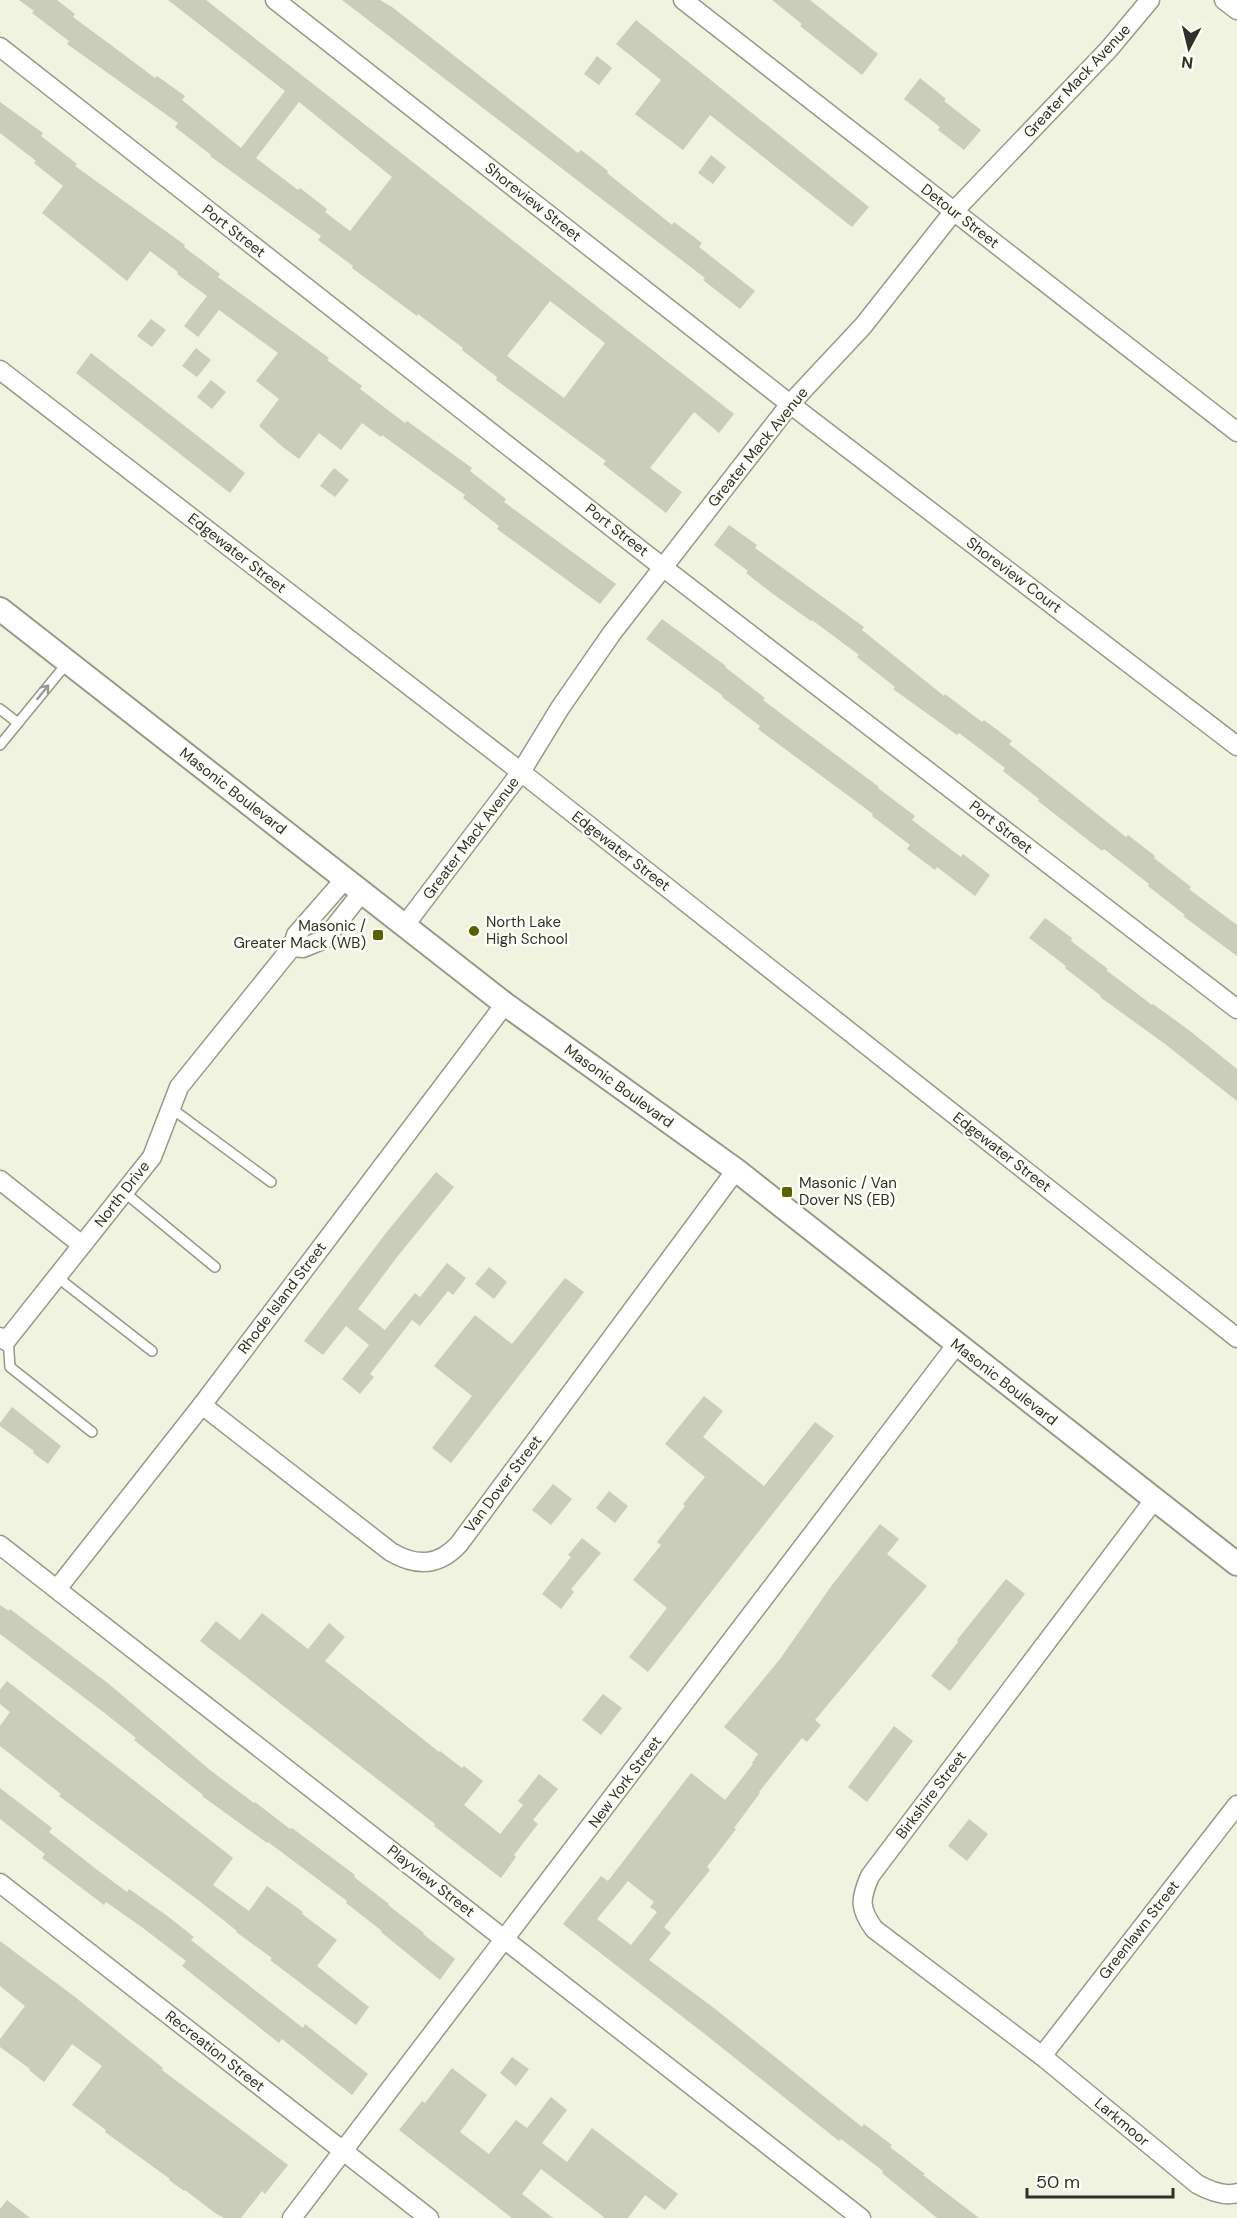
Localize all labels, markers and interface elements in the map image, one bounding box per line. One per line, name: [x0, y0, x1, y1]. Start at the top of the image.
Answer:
north arrow: [1159, 18, 1219, 78]
street label: Greater Mack Avenue: [1019, 20, 1135, 142]
text: N: [1180, 51, 1194, 74]
street label: Shoreview Street: [481, 158, 585, 246]
street label: Detour Street: [917, 179, 1003, 253]
street label: Port Street: [198, 200, 270, 262]
street label: Greater Mack Avenue: [703, 383, 813, 511]
street label: Port Street: [581, 499, 653, 561]
street label: Edgewater Street: [184, 508, 290, 598]
street label: Shoreview Court: [962, 533, 1066, 618]
one-way arrow: [37, 685, 50, 701]
street label: Masonic Boulevard: [175, 743, 291, 839]
street label: Greater Mack Avenue: [418, 773, 524, 903]
street label: Port Street: [965, 796, 1037, 858]
street label: Edgewater Street: [568, 806, 674, 896]
place label: North Lake High School: [486, 912, 568, 949]
place label: Masonic / Greater Mack (WB): [234, 916, 366, 953]
marker: North Lake High School: [467, 924, 481, 938]
marker: Masonic / Greater Mack (WB): [371, 928, 385, 942]
street label: Masonic Boulevard: [560, 1040, 678, 1132]
street label: Edgewater Street: [949, 1107, 1055, 1197]
street label: North Drive: [90, 1157, 154, 1231]
place label: Masonic / Van Dover NS (EB): [799, 1173, 897, 1210]
marker: Masonic / Van Dover NS (EB): [780, 1185, 794, 1199]
street label: Rhode Island Street: [233, 1238, 331, 1358]
street label: Masonic Boulevard: [946, 1334, 1062, 1430]
street label: Van Dover Street: [460, 1431, 546, 1537]
street label: New York Street: [584, 1732, 666, 1832]
street label: Birkshire Street: [891, 1747, 971, 1843]
street label: Playview Street: [383, 1840, 479, 1922]
street label: Greenlawn Street: [1094, 1876, 1184, 1984]
street label: Recreation Street: [161, 2006, 269, 2096]
street label: Larkmoor: [1090, 2093, 1154, 2151]
scale bar: [1027, 2161, 1172, 2199]
text: 50 m: [1036, 2170, 1080, 2194]

